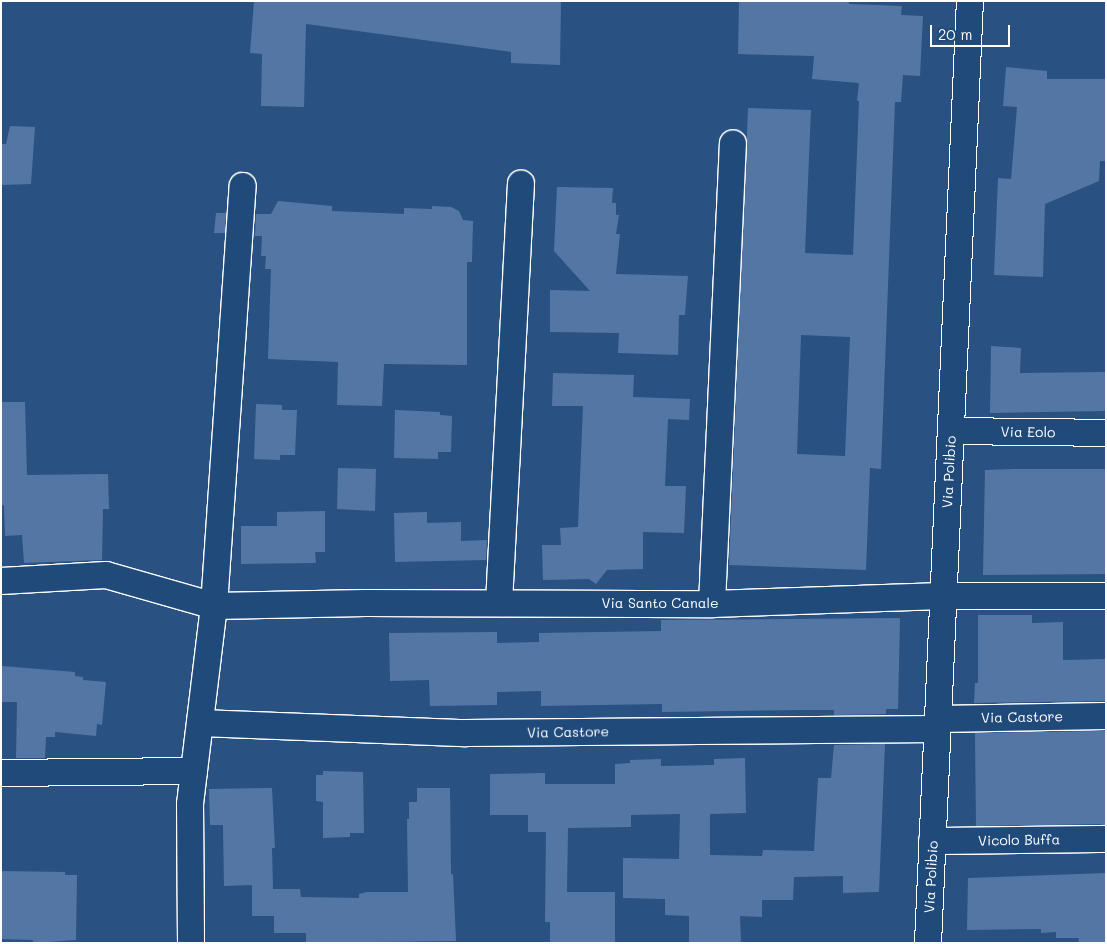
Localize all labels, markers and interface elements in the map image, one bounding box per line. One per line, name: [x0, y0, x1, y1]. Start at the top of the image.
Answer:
scale bar: [932, 15, 1012, 47]
text: 20 m: [938, 24, 972, 44]
street label: Via Eolo: [1001, 423, 1055, 441]
street label: Via Polibio: [939, 435, 959, 509]
street label: Via Santo Canale: [601, 595, 719, 611]
street label: Via Castore: [981, 708, 1063, 726]
street label: Via Castore: [527, 723, 609, 741]
street label: Vicolo Buffa: [978, 831, 1060, 849]
street label: Via Polibio: [921, 840, 941, 914]

